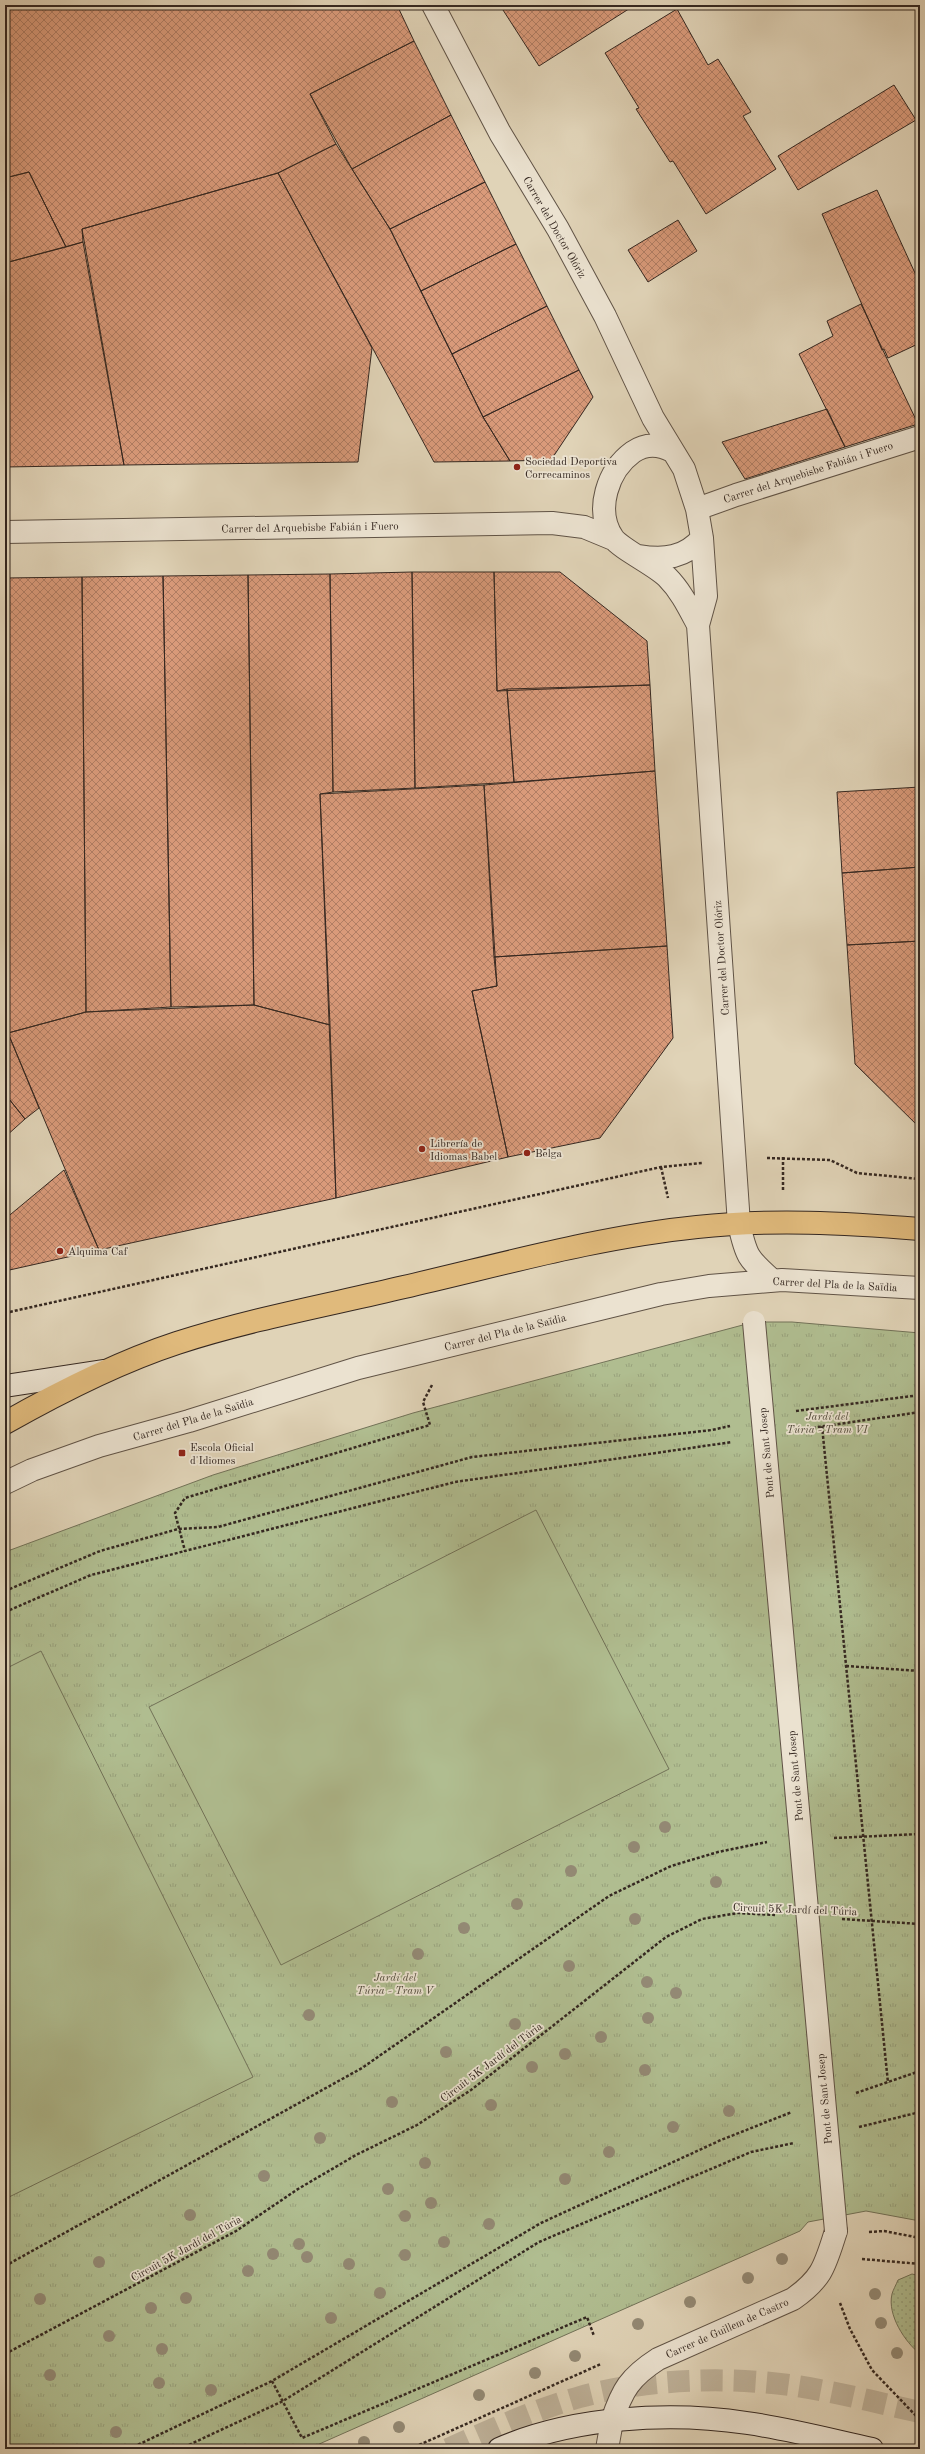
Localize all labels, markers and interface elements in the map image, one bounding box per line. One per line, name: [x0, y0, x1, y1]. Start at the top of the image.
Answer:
street label: Carrer del Doctor Olóriz: [520, 175, 587, 281]
street label: Carrer del Arquebisbe Fabián i Fuero: [722, 441, 895, 506]
place label: Sociedad Deportiva Correcaminos: [525, 457, 618, 481]
marker: Sociedad Deportiva Correcaminos: [512, 462, 522, 472]
street label: Carrer del Arquebisbe Fabián i Fuero: [221, 521, 399, 536]
street label: Carrer del Doctor Olóriz: [713, 900, 732, 1016]
place label: Librería de Idiomas Babel: [430, 1139, 497, 1163]
marker: Librería de Idiomas Babel: [417, 1144, 427, 1154]
marker: Belga: [522, 1148, 532, 1158]
place label: Belga: [535, 1149, 563, 1160]
marker: Alquima Caf: [55, 1246, 65, 1256]
place label: Alquima Caf: [68, 1247, 128, 1258]
street label: Carrer del Pla de la Saïdia: [772, 1277, 898, 1294]
street label: Carrer del Pla de la Saïdia: [443, 1313, 568, 1354]
street label: Carrer del Pla de la Saïdia: [132, 1397, 255, 1444]
street label: Pont de Sant Josep: [758, 1407, 777, 1499]
park label: Jardí del Túria - Tram VI: [786, 1412, 869, 1436]
place label: Escola Oficial d'Idiomes: [190, 1443, 254, 1467]
marker: Escola Oficial d'Idiomes: [177, 1448, 187, 1458]
street label: Pont de Sant Josep: [787, 1730, 806, 1822]
street label: Circuit 5K Jardí del Túria: [733, 1903, 858, 1918]
park label: Jardí del Túria - Tram V: [357, 1973, 435, 1997]
street label: Circuit 5K Jardí del Túria: [439, 2021, 545, 2105]
street label: Pont de Sant Josep: [816, 2053, 835, 2145]
street label: Circuit 5K Jardí del Túria: [130, 2214, 244, 2284]
street label: Carrer de Guillem de Castro: [665, 2297, 791, 2361]

